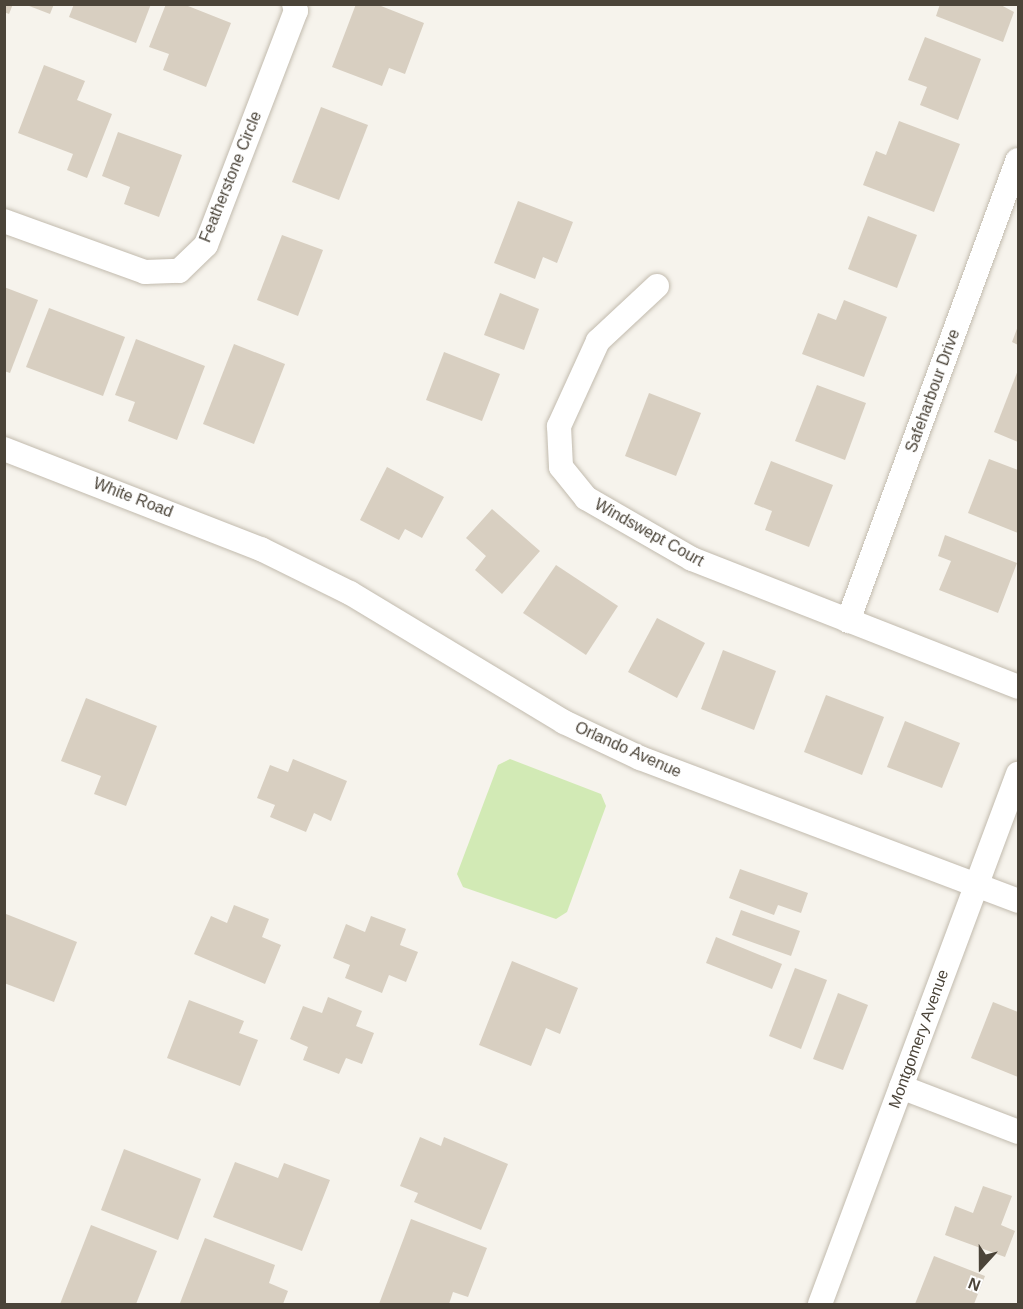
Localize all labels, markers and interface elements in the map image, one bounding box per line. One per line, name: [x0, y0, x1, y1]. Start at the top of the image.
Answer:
street label: Featherstone Circle: [196, 109, 266, 245]
street label: Safeharbour Drive: [902, 327, 964, 455]
street label: White Road: [91, 474, 175, 522]
street label: Windswept Court: [591, 495, 707, 571]
street label: Orlando Avenue: [571, 718, 685, 782]
street label: Montgomery Avenue: [885, 966, 953, 1112]
north arrow: [951, 1237, 1011, 1297]
text: N: [966, 1274, 983, 1294]

